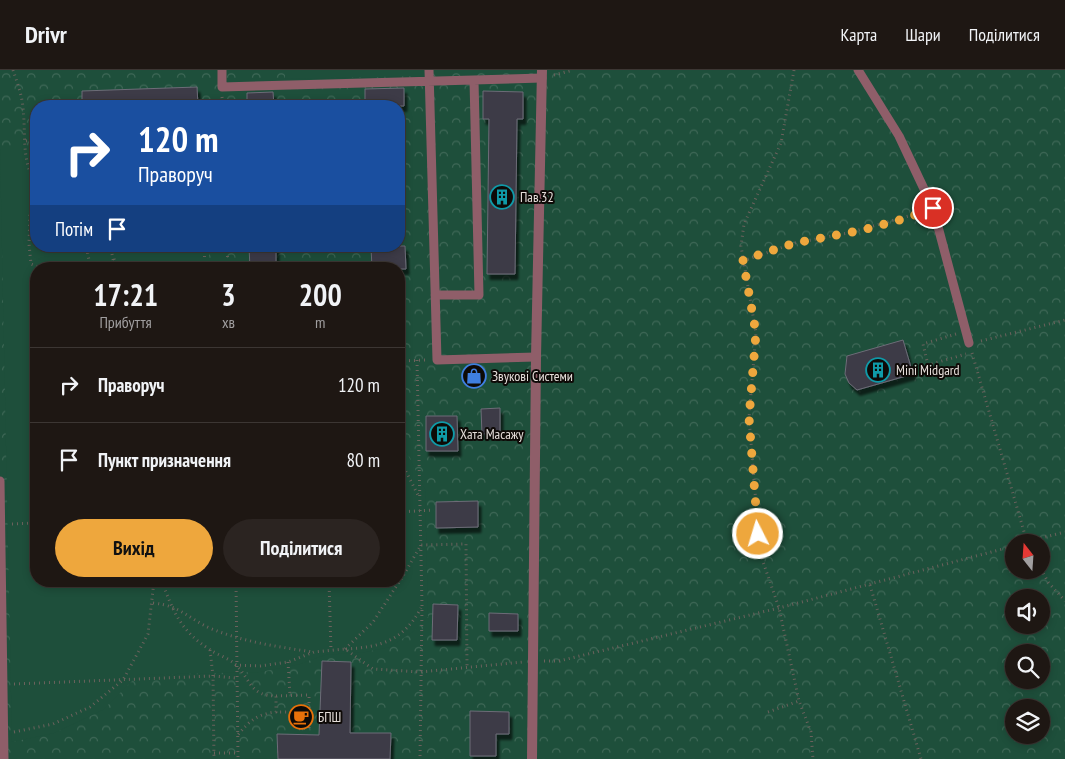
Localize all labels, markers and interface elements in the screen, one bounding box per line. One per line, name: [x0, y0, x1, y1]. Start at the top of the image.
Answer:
text: Drivr: [25, 19, 67, 50]
text: Карта: [841, 23, 877, 46]
text: Шари: [905, 23, 941, 46]
text: Поділитися: [969, 23, 1040, 46]
text: 120 m: [138, 116, 219, 162]
icon: right: [55, 120, 120, 185]
text: Праворуч: [138, 160, 213, 188]
building icon: Пав.32: [489, 184, 515, 210]
pin: [912, 187, 954, 229]
place label: Пав.32: [520, 188, 554, 206]
icon: arrive: [919, 194, 947, 222]
icon: arrive: [103, 215, 131, 243]
text: Потім: [55, 217, 93, 241]
text: 17:21: [93, 275, 158, 314]
text: 3: [221, 275, 236, 314]
text: 200: [299, 275, 342, 314]
text: Прибуття: [99, 312, 152, 332]
text: хв: [222, 312, 235, 332]
text: m: [315, 312, 325, 332]
building icon: Mini Midgard: [865, 357, 891, 383]
place label: Mini Midgard: [896, 361, 960, 379]
shop icon: Звукові Системи: [461, 363, 487, 389]
place label: Звукові Системи: [492, 367, 573, 385]
icon: right: [55, 371, 83, 399]
text: Праворуч: [98, 373, 165, 397]
text: 120 m: [338, 373, 380, 397]
building icon: Хата Масажу: [429, 421, 455, 447]
place label: Хата Масажу: [460, 425, 524, 443]
icon: arrive: [55, 446, 83, 474]
text: Пункт призначення: [98, 448, 231, 472]
text: 80 m: [347, 448, 380, 472]
position arrow: [731, 507, 783, 559]
button: Вихід: [55, 519, 213, 577]
button: Поділитися: [223, 519, 380, 577]
north arrow: [1005, 534, 1050, 579]
map controls: [1005, 534, 1050, 744]
button: sound: [1005, 589, 1050, 634]
button: search: [1005, 644, 1050, 689]
button: layers: [1005, 699, 1050, 744]
cafe icon: БПШ: [288, 704, 314, 730]
place label: БПШ: [318, 708, 341, 726]

